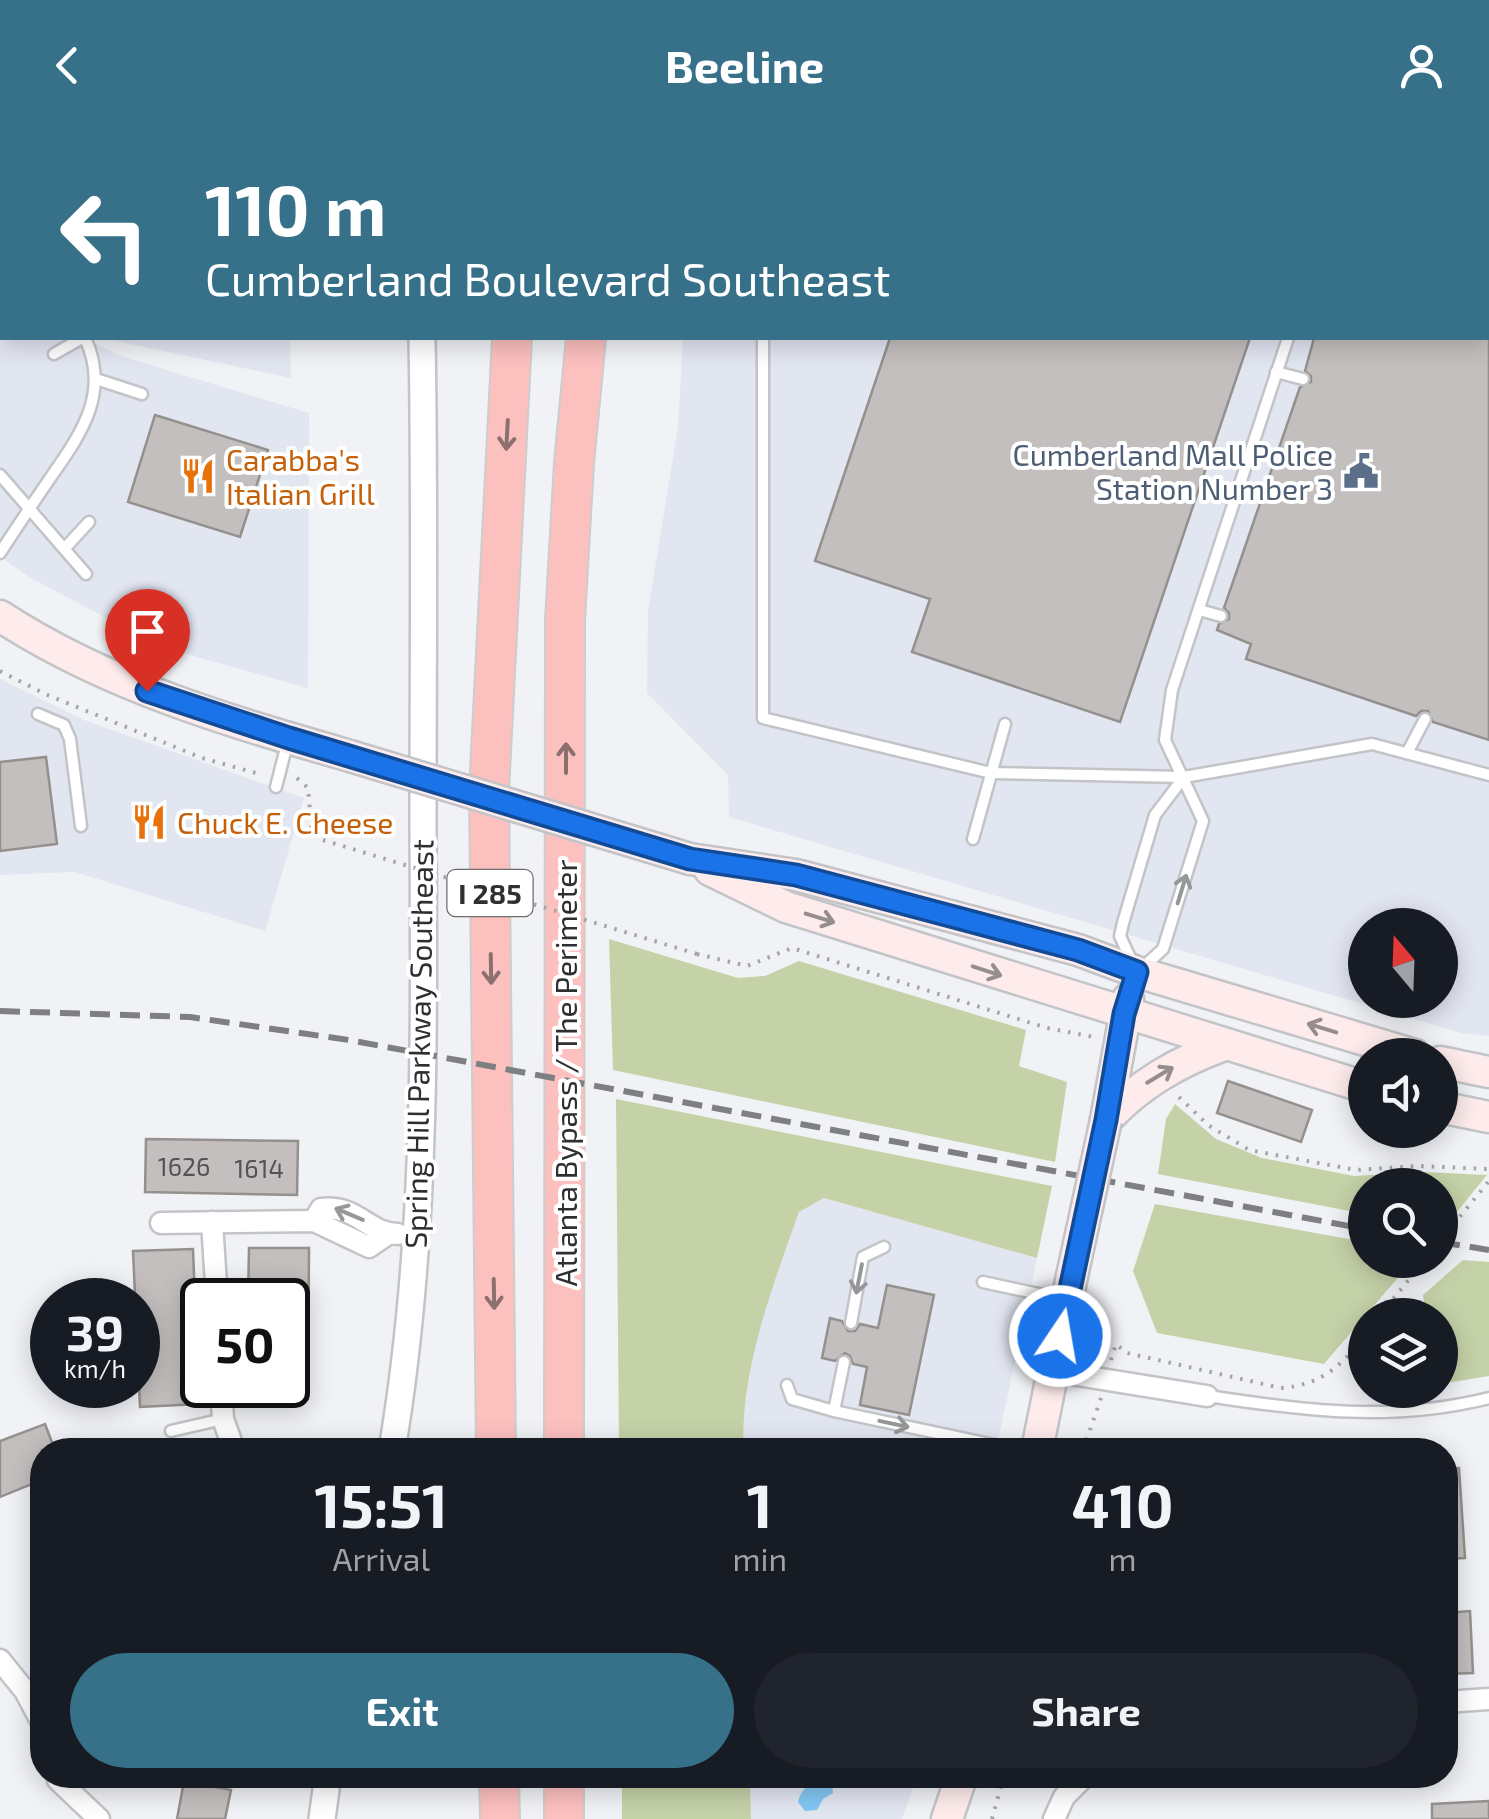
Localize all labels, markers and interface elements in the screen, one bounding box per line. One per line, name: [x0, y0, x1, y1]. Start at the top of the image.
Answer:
icon: back: [40, 38, 95, 93]
text: Beeline: [665, 38, 824, 92]
icon: person: [1394, 38, 1449, 93]
text: 110 m: [205, 166, 386, 250]
icon: left: [40, 170, 170, 300]
text: Cumberland Boulevard Southeast: [205, 251, 891, 305]
one-way arrow: [497, 418, 516, 450]
place label: Cumberland Mall Police Station Number 3: [1013, 436, 1333, 506]
place label: Carabba's Italian Grill: [226, 441, 375, 511]
public building icon: Cumberland Mall Police Station Number 3: [1342, 452, 1380, 490]
restaurant icon: Carabba's Italian Grill: [179, 457, 217, 495]
pin: [105, 589, 190, 692]
icon: arrive: [120, 604, 175, 659]
one-way arrow: [556, 742, 576, 774]
restaurant icon: Chuck E. Cheese: [130, 803, 168, 841]
place label: Chuck E. Cheese: [177, 804, 393, 840]
street label: Spring Hill Parkway Southeast: [396, 839, 440, 1249]
street label: Atlanta Bypass / The Perimeter: [547, 860, 583, 1286]
road number: I 285: [448, 870, 532, 916]
one-way arrow: [1174, 874, 1192, 905]
north arrow: [1348, 908, 1458, 1018]
map controls: [1348, 908, 1458, 1408]
one-way arrow: [803, 910, 835, 928]
one-way arrow: [482, 952, 500, 985]
one-way arrow: [971, 963, 1002, 981]
one-way arrow: [1306, 1018, 1338, 1036]
button: sound: [1348, 1038, 1458, 1148]
one-way arrow: [1145, 1065, 1174, 1085]
house number: 1626: [158, 1151, 210, 1181]
house number: 1614: [234, 1153, 284, 1183]
button: search: [1348, 1168, 1458, 1278]
one-way arrow: [334, 1204, 365, 1222]
one-way arrow: [849, 1262, 868, 1294]
speed limit sign: 50: [180, 1278, 310, 1408]
one-way arrow: [484, 1278, 504, 1310]
position arrow: [1008, 1284, 1112, 1388]
button: layers: [1348, 1298, 1458, 1408]
text: 39: [66, 1301, 124, 1361]
text: km/h: [64, 1353, 126, 1383]
one-way arrow: [877, 1415, 909, 1434]
text: 15:51: [314, 1468, 448, 1540]
text: 1: [747, 1468, 773, 1540]
text: 410: [1072, 1468, 1174, 1540]
text: Arrival: [333, 1539, 430, 1577]
text: min: [732, 1539, 787, 1577]
text: m: [1108, 1539, 1137, 1577]
button: Exit: [70, 1653, 734, 1768]
button: Share: [754, 1653, 1418, 1768]

